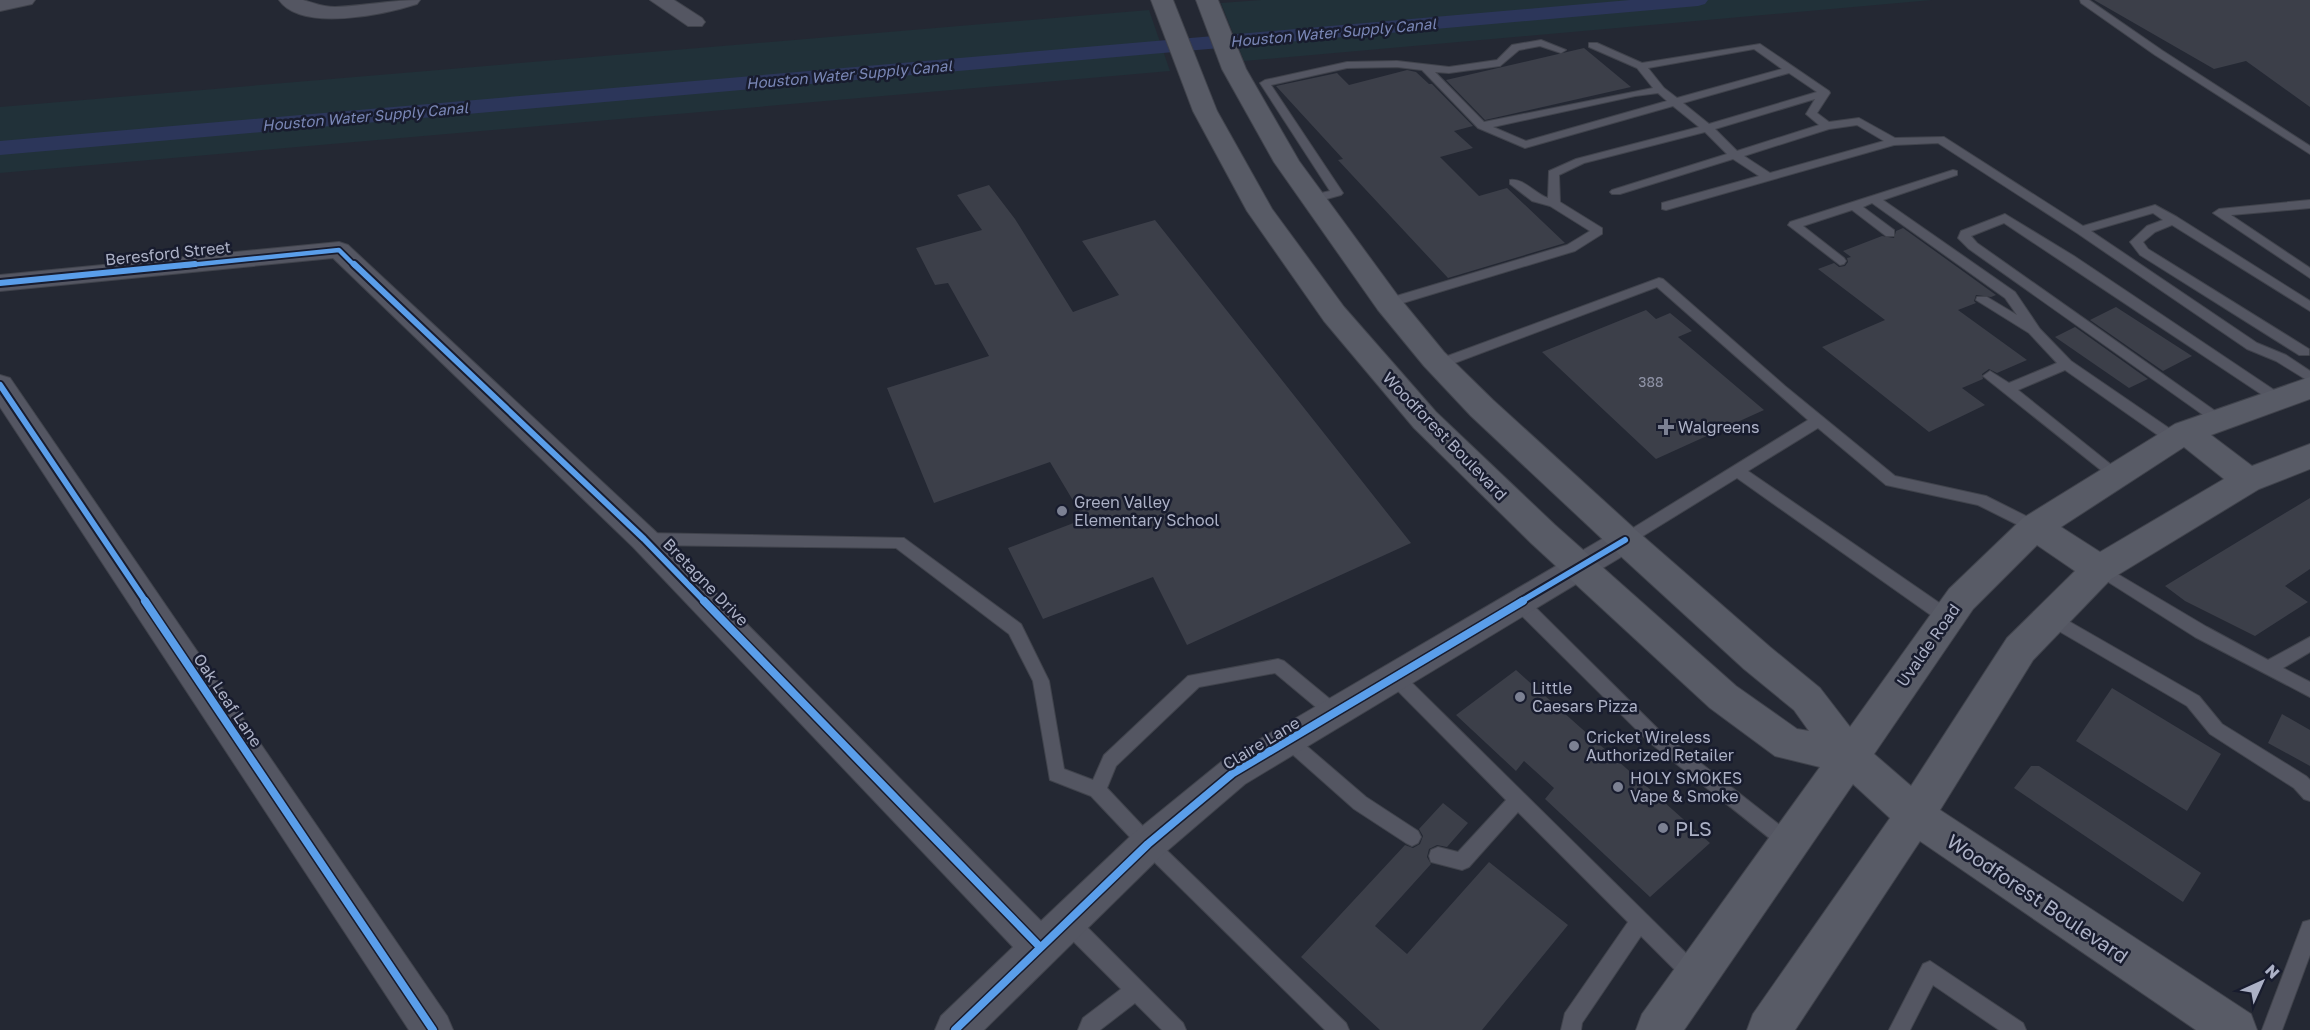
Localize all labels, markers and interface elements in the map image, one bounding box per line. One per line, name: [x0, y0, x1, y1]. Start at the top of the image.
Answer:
water label: Houston Water Supply Canal: [1229, 14, 1438, 51]
water label: Houston Water Supply Canal: [745, 56, 954, 93]
water label: Houston Water Supply Canal: [261, 98, 470, 135]
street label: Beresford Street: [104, 236, 232, 270]
street label: Woodforest Boulevard: [1379, 368, 1511, 504]
house number: 388: [1638, 373, 1664, 390]
place label: Walgreens: [1678, 417, 1760, 437]
marker: Walgreens: [1659, 420, 1673, 434]
place label: Green Valley Elementary School: [1074, 492, 1219, 530]
marker: Green Valley Elementary School: [1055, 504, 1069, 518]
street label: Bretagne Drive: [659, 534, 753, 630]
street label: Uvalde Road: [1892, 600, 1964, 690]
street label: Oak Leaf Lane: [189, 649, 267, 751]
place label: Little Caesars Pizza: [1532, 678, 1638, 716]
marker: Little Caesars Pizza: [1513, 690, 1527, 704]
street label: Claire Lane: [1219, 712, 1303, 774]
place label: Cricket Wireless Authorized Retailer: [1586, 727, 1734, 765]
marker: Cricket Wireless Authorized Retailer: [1567, 739, 1581, 753]
place label: HOLY SMOKES Vape & Smoke: [1630, 768, 1742, 806]
marker: HOLY SMOKES Vape & Smoke: [1611, 780, 1625, 794]
place label: PLS: [1675, 816, 1712, 840]
marker: PLS: [1656, 821, 1670, 835]
street label: Woodforest Boulevard: [1943, 828, 2133, 968]
north arrow: [2232, 952, 2292, 1012]
text: N: [2261, 960, 2284, 983]

